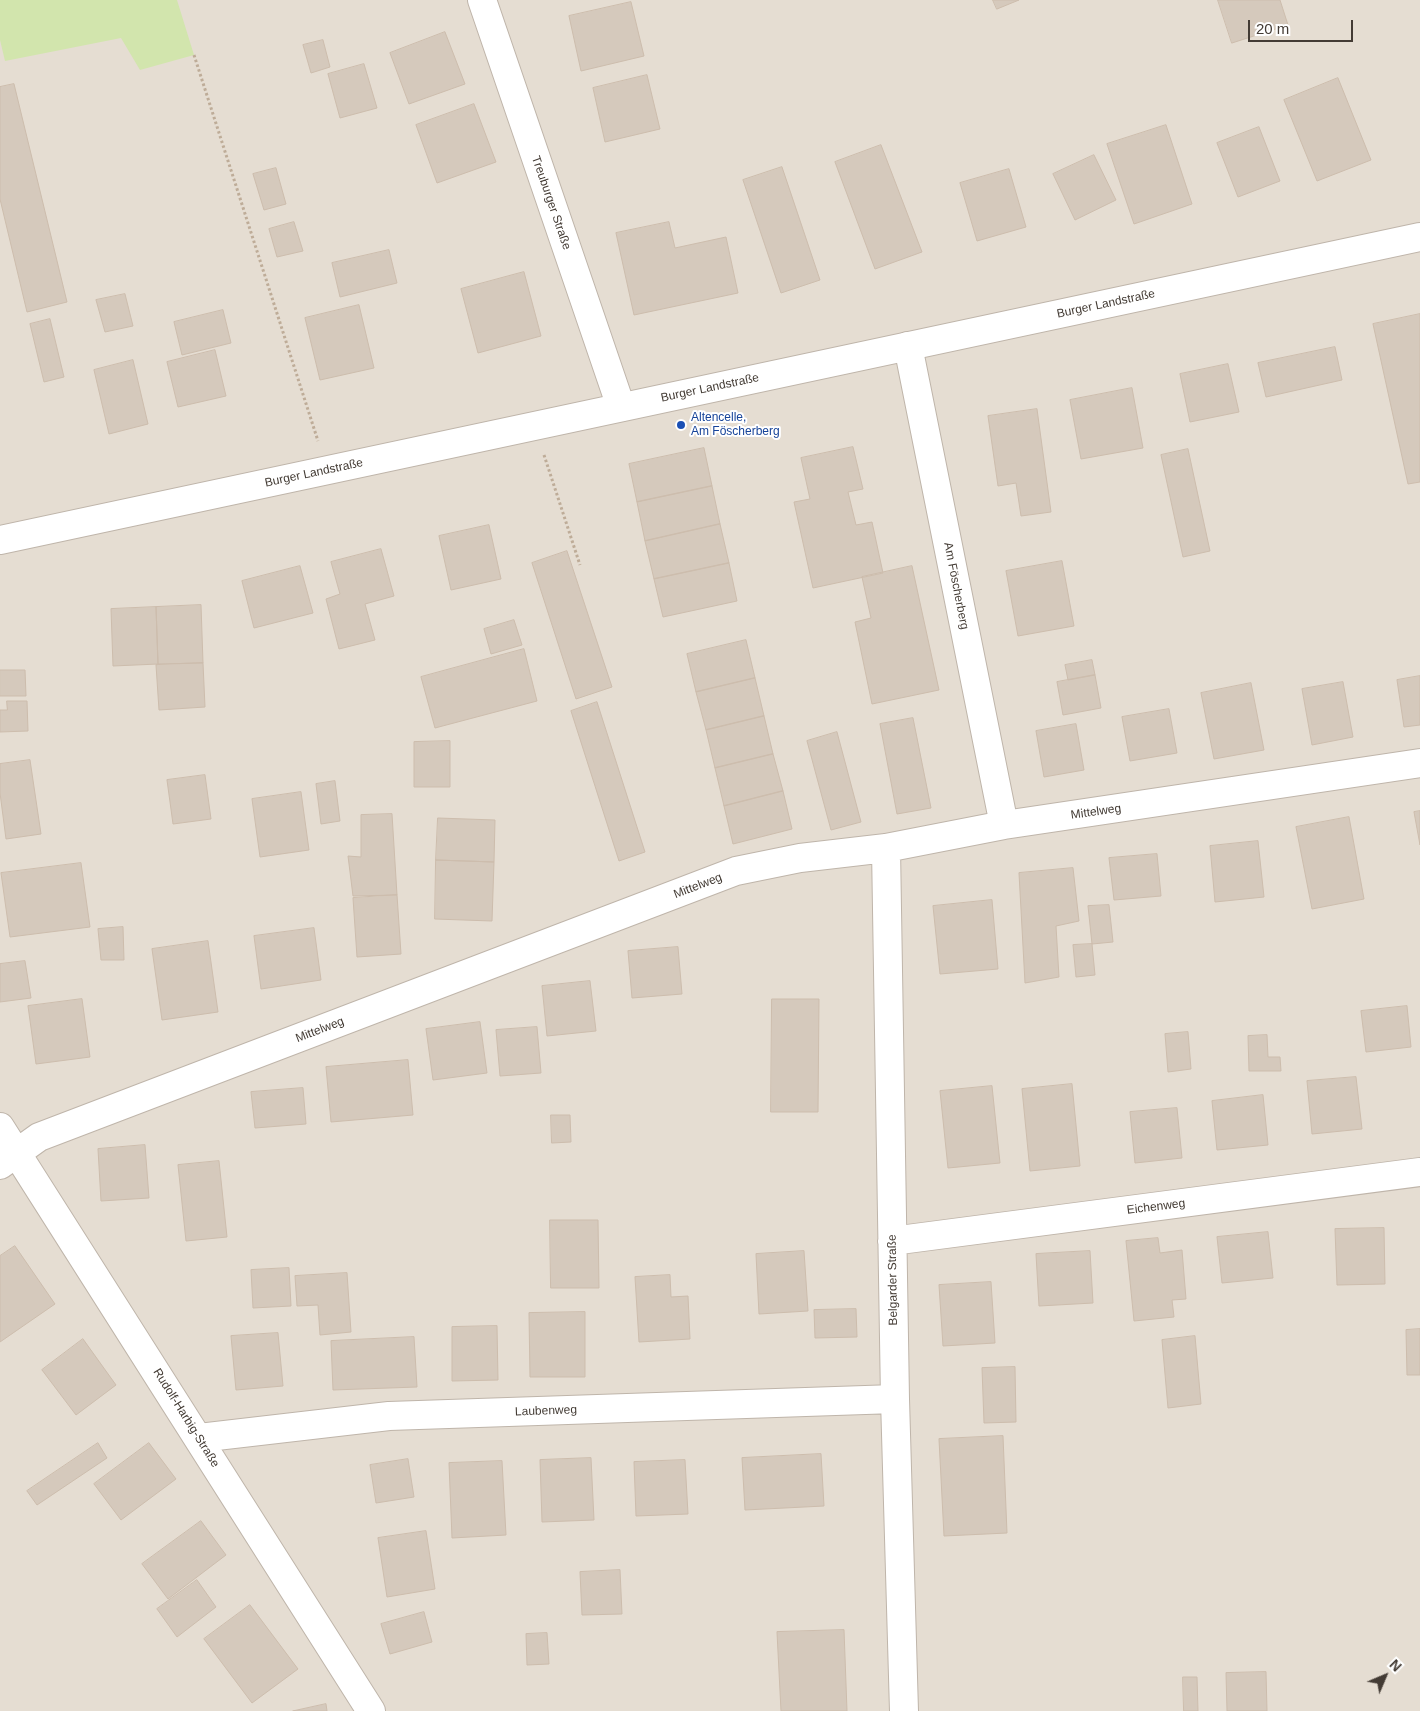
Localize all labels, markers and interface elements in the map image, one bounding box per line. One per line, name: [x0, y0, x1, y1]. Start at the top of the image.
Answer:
scale bar: [1250, 10, 1355, 42]
text: 20 m: [1256, 20, 1289, 37]
street label: Treuburger Straße: [528, 154, 574, 252]
street label: Burger Landstraße: [1056, 287, 1156, 321]
street label: Burger Landstraße: [660, 371, 760, 405]
place label: Altencelle, Am Föscherberg: [691, 411, 780, 439]
marker: Altencelle, Am Föscherberg: [675, 419, 687, 431]
street label: Burger Landstraße: [264, 456, 364, 490]
street label: Am Föscherberg: [940, 541, 972, 631]
street label: Mittelweg: [1070, 801, 1122, 823]
street label: Mittelweg: [672, 870, 724, 902]
street label: Mittelweg: [294, 1014, 346, 1046]
street label: Eichenweg: [1126, 1196, 1186, 1218]
street label: Belgarder Straße: [885, 1234, 901, 1326]
street label: Rudolf-Harbig-Straße: [150, 1366, 222, 1470]
street label: Laubenweg: [515, 1403, 577, 1419]
north arrow: [1360, 1651, 1410, 1701]
text: N: [1386, 1656, 1405, 1675]

